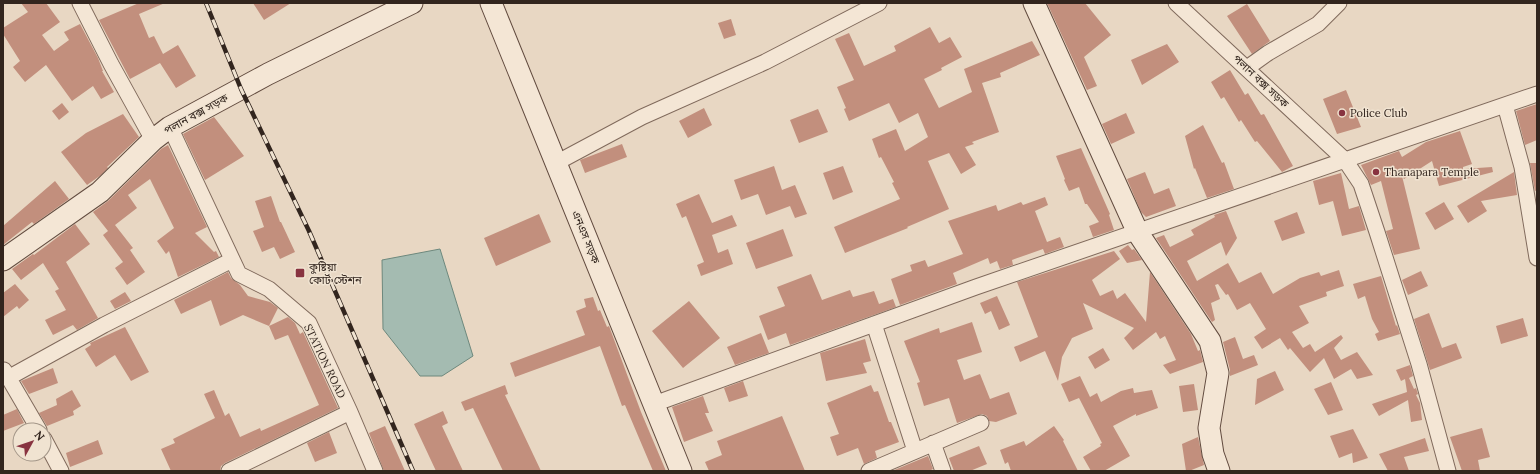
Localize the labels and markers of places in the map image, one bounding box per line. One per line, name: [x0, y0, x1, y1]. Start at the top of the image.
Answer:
place label: Police Club: [1350, 106, 1407, 120]
marker: Police Club: [1337, 108, 1347, 118]
place label: Thanapara Temple: [1384, 165, 1479, 179]
marker: Thanapara Temple: [1371, 167, 1381, 177]
place label: কুষ্টিয়া কোর্ট স্টেশন: [308, 260, 362, 287]
marker: কুষ্টিয়া কোর্ট স্টেশন: [294, 267, 306, 279]

